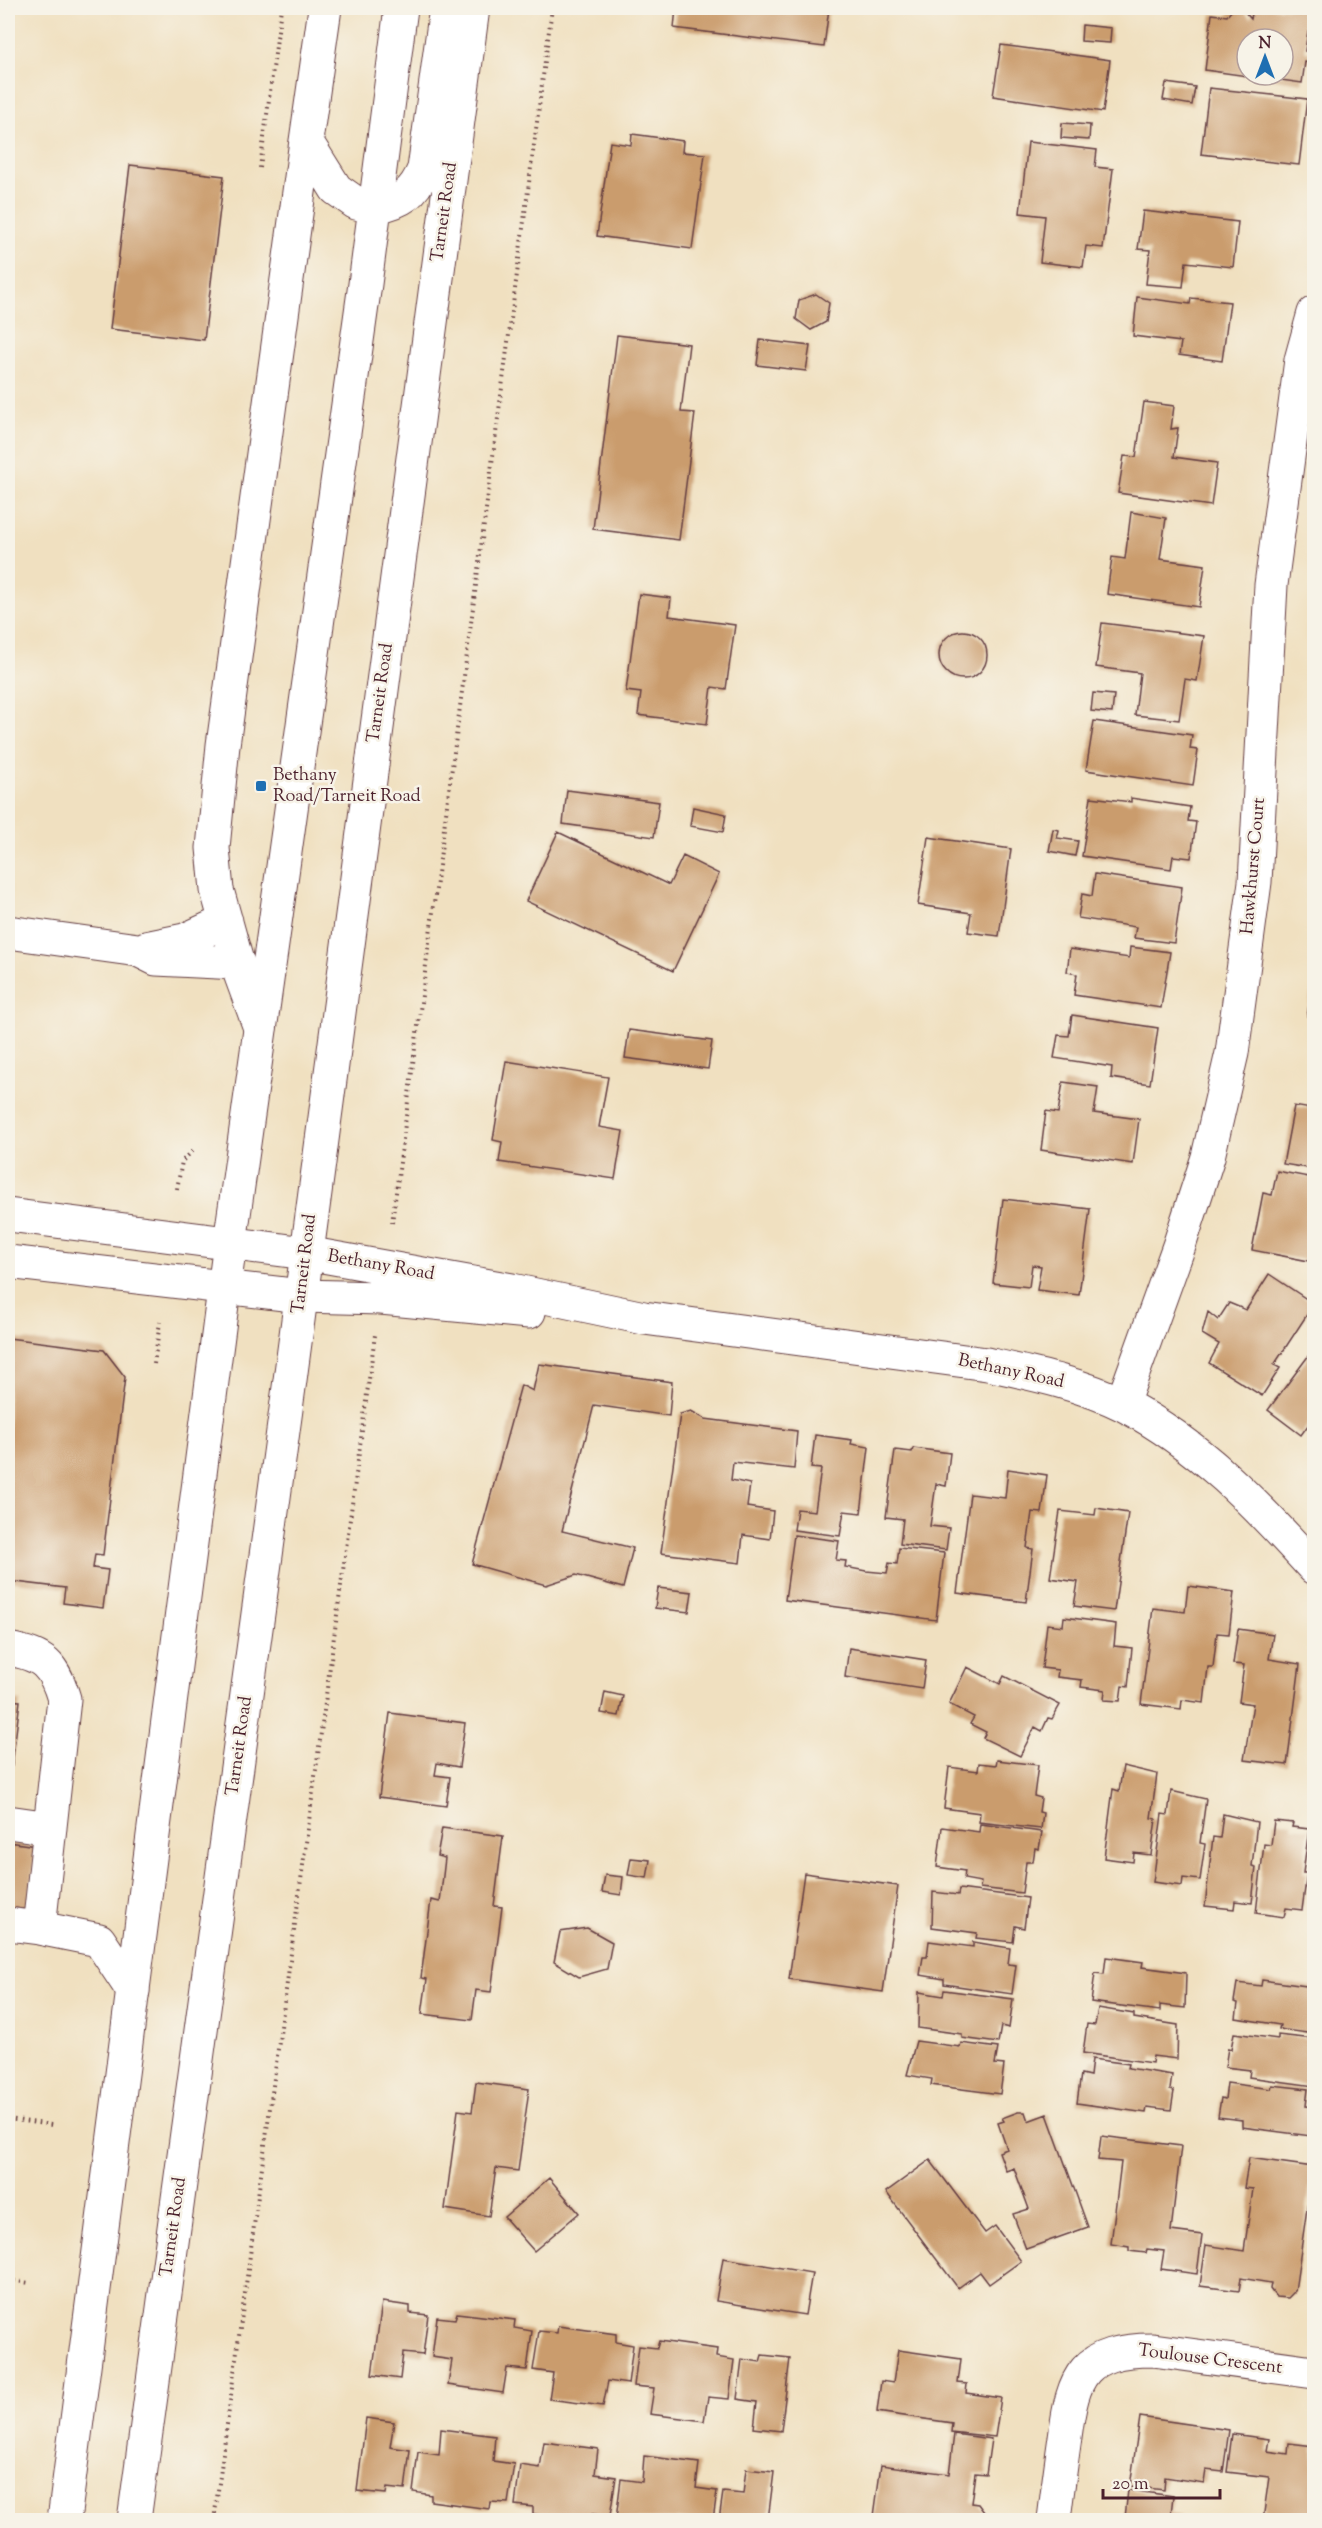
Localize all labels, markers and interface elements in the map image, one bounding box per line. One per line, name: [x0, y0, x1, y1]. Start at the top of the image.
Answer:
north arrow: [1235, 27, 1295, 87]
text: N: [1259, 33, 1272, 56]
street label: Tarneit Road: [425, 161, 465, 263]
street label: Tarneit Road: [361, 642, 401, 744]
place label: Bethany Road/Tarneit Road: [273, 763, 421, 810]
marker: Bethany Road/Tarneit Road: [254, 779, 268, 793]
street label: Hawkhurst Court: [1235, 797, 1273, 935]
street label: Tarneit Road: [286, 1213, 324, 1315]
street label: Bethany Road: [326, 1244, 436, 1288]
street label: Bethany Road: [955, 1348, 1067, 1396]
street label: Tarneit Road: [220, 1695, 260, 1797]
street label: Tarneit Road: [154, 2176, 194, 2278]
street label: Toulouse Crescent: [1136, 2338, 1284, 2382]
scale bar: [1103, 2462, 1220, 2500]
text: 20 m: [1112, 2472, 1149, 2498]

